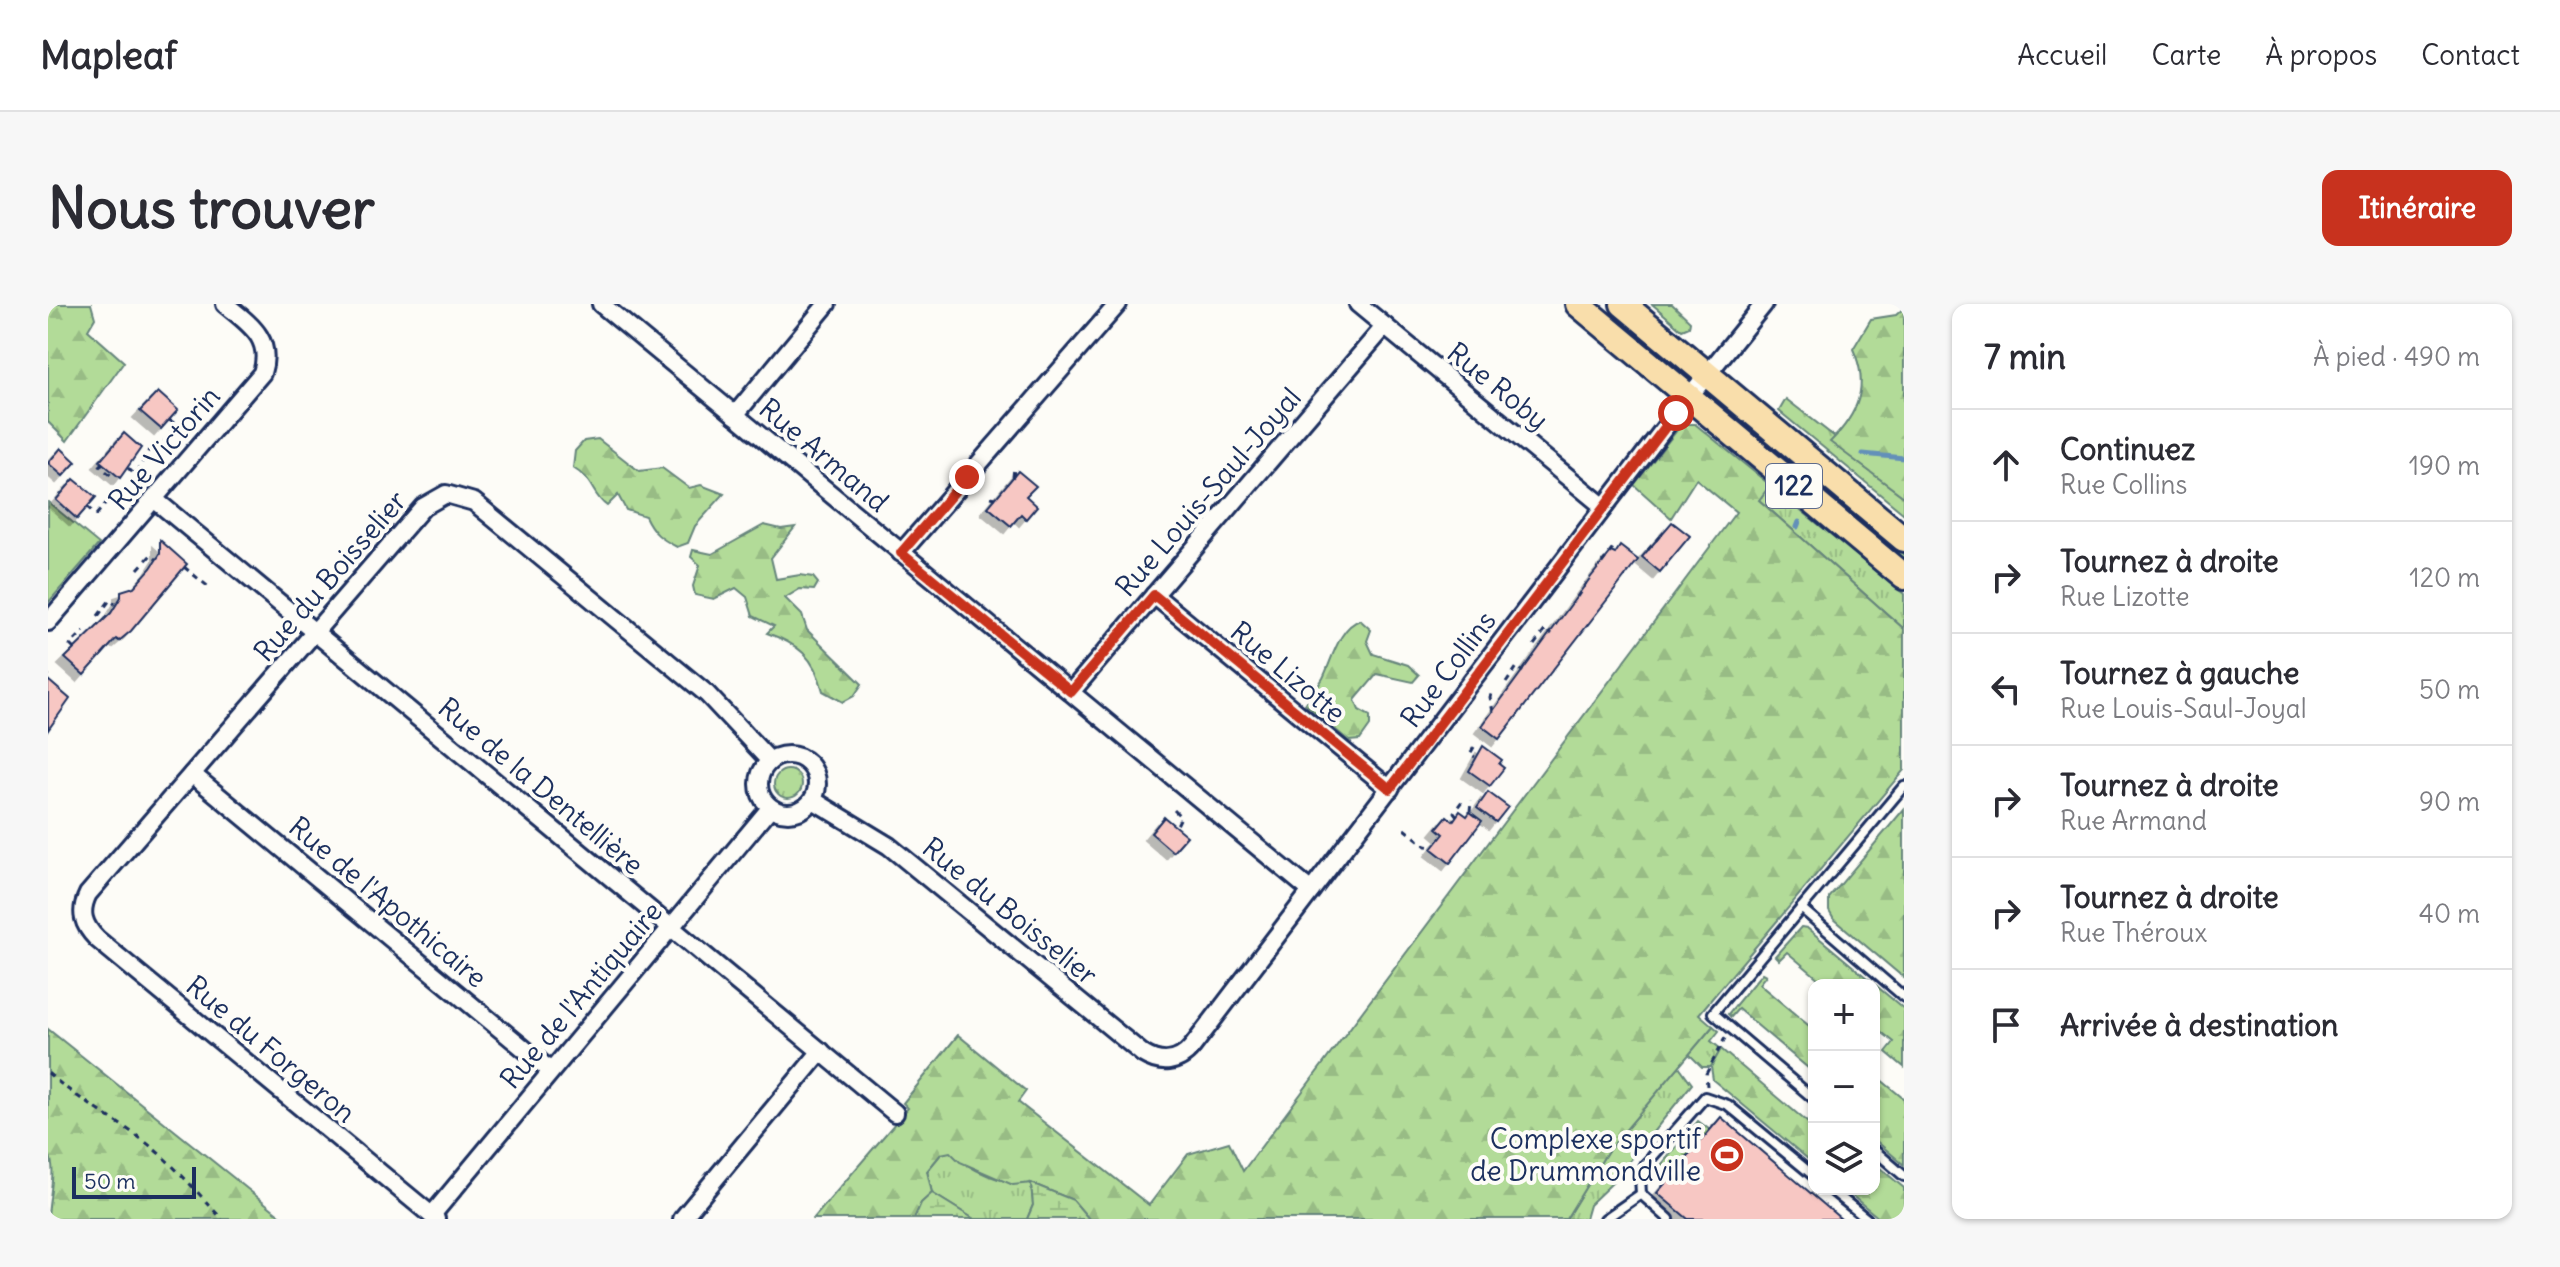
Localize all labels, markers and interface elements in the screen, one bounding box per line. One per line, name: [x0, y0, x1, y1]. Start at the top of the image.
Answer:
text: Mapleaf: [40, 32, 177, 79]
text: Accueil: [2017, 37, 2107, 73]
text: Carte: [2151, 37, 2221, 73]
text: À propos: [2265, 37, 2377, 73]
text: Contact: [2421, 37, 2520, 73]
button: Itinéraire: [2322, 170, 2512, 246]
text: Nous trouver: [48, 173, 375, 243]
street label: Rue Roby: [1440, 334, 1556, 438]
text: 7 min: [1984, 335, 2066, 378]
text: À pied · 490 m: [2313, 340, 2480, 373]
street label: Rue Victorin: [100, 379, 228, 517]
street label: Rue Louis-Saul-Joyal: [1107, 380, 1309, 604]
street label: Rue Armand: [752, 390, 896, 520]
route start: [1658, 395, 1694, 431]
text: Continuez: [2060, 430, 2195, 468]
icon: ahead: [1984, 443, 2028, 487]
text: 190 m: [2409, 449, 2480, 482]
route end: [949, 459, 985, 495]
road number: 122: [1766, 464, 1822, 508]
text: Rue Collins: [2060, 468, 2187, 501]
street label: Rue du Boisselier: [246, 483, 414, 669]
text: Tournez à droite: [2060, 542, 2279, 580]
icon: right: [1984, 555, 2028, 599]
text: 120 m: [2409, 561, 2480, 594]
text: Rue Lizotte: [2060, 580, 2190, 613]
street label: Rue Collins: [1392, 603, 1504, 735]
street label: Rue Lizotte: [1223, 613, 1353, 731]
text: Tournez à gauche: [2060, 654, 2300, 692]
icon: left: [1984, 667, 2028, 711]
text: 50 m: [2419, 673, 2480, 706]
street label: Rue de la Dentellière: [431, 690, 651, 882]
text: Rue Louis-Saul-Joyal: [2060, 692, 2306, 725]
text: Tournez à droite: [2060, 766, 2279, 804]
icon: right: [1984, 779, 2028, 823]
text: 90 m: [2419, 785, 2480, 818]
text: Rue Armand: [2060, 804, 2207, 837]
street label: Rue de l'Apothicaire: [282, 809, 494, 995]
street label: Rue du Boisselier: [915, 829, 1105, 993]
text: Tournez à droite: [2060, 878, 2279, 916]
icon: right: [1984, 891, 2028, 935]
street label: Rue de l'Antiquaire: [492, 894, 670, 1096]
text: 40 m: [2419, 897, 2480, 930]
text: Rue Théroux: [2060, 916, 2207, 949]
street label: Rue du Forgeron: [179, 968, 363, 1130]
map controls: [1808, 979, 1880, 1195]
button: +: [1808, 979, 1880, 1051]
icon: arrive: [1984, 1003, 2028, 1047]
text: Arrivée à destination: [2060, 1006, 2338, 1044]
button: −: [1808, 1051, 1880, 1123]
place label: Complexe sportif de Drummondville: [1470, 1121, 1702, 1189]
button: layers: [1808, 1123, 1880, 1195]
sports icon: Complexe sportif de Drummondville: [1708, 1136, 1746, 1174]
scale bar: [72, 1163, 196, 1199]
text: 50 m: [84, 1167, 136, 1195]

